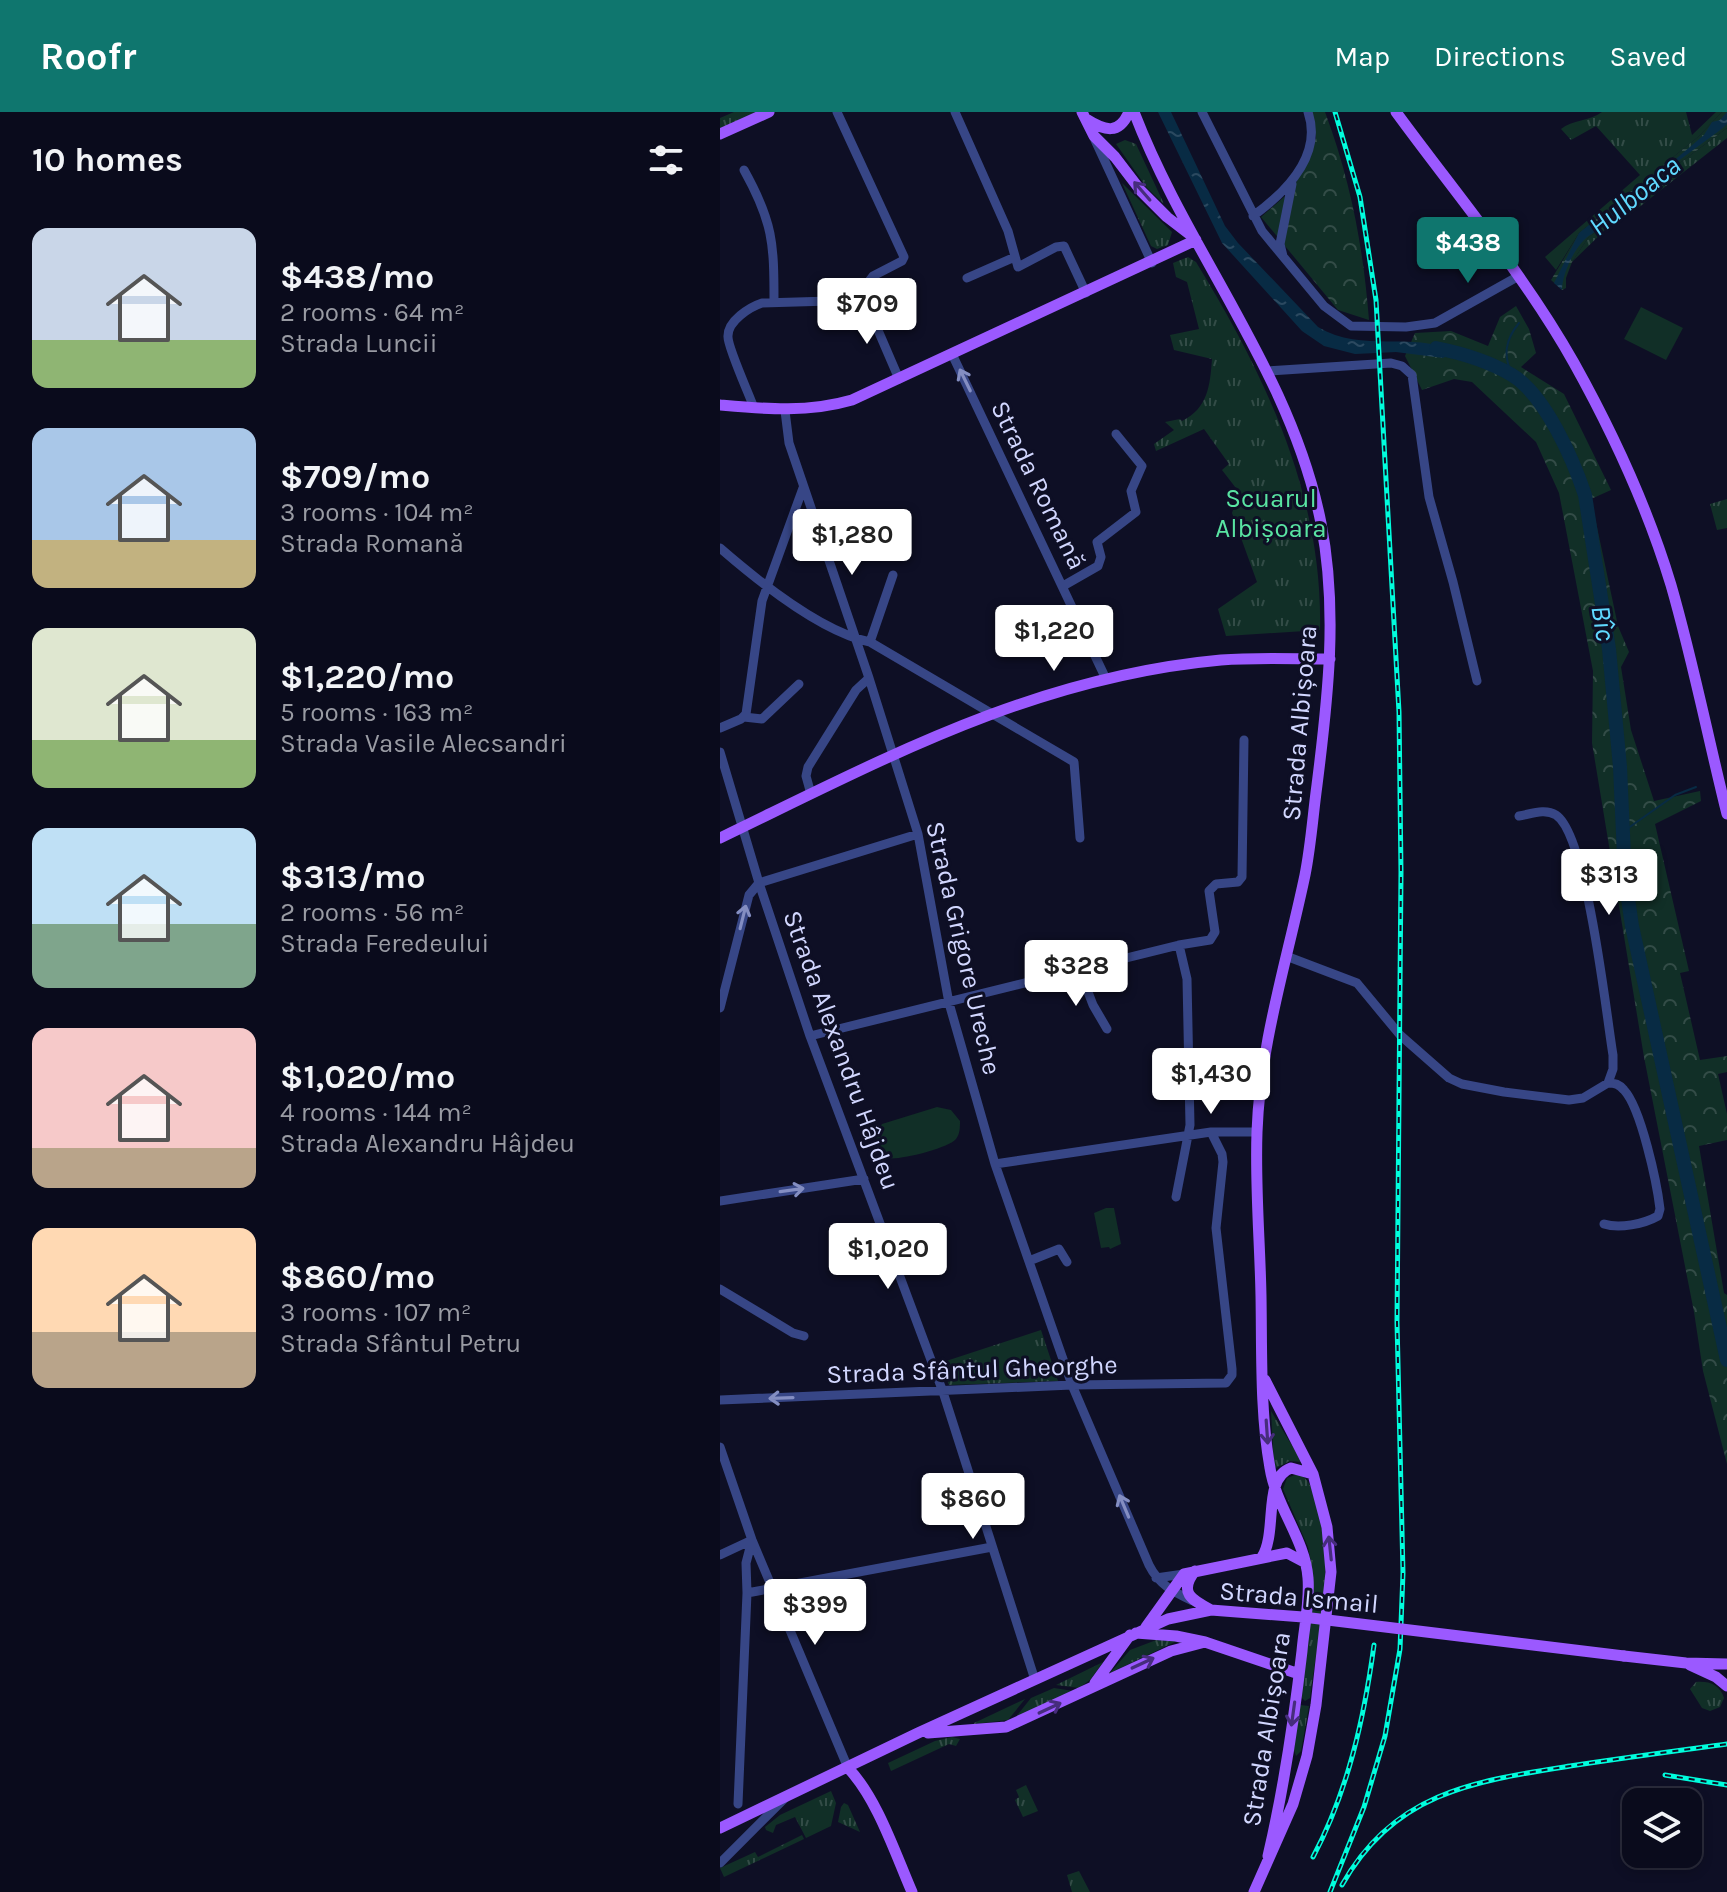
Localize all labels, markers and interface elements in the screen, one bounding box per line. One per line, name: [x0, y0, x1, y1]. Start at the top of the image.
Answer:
text: Roofr: [40, 34, 136, 79]
text: Map: [1335, 40, 1390, 73]
text: Directions: [1434, 40, 1566, 73]
text: Saved: [1610, 40, 1687, 73]
icon: filters: [644, 138, 688, 182]
text: 10 homes: [32, 140, 183, 180]
water label: Hulboaca: [1582, 148, 1687, 242]
one-way arrow: [1133, 181, 1151, 202]
pin: $438: [1421, 217, 1515, 285]
text: $438: [1435, 227, 1501, 258]
text: $438/mo: [280, 257, 434, 297]
icon: home: [96, 260, 192, 356]
pin: $709: [820, 278, 914, 346]
text: $709: [835, 288, 899, 319]
text: 2 rooms · 64 m²: [280, 297, 464, 328]
text: Strada Luncii: [280, 328, 438, 359]
one-way arrow: [957, 369, 972, 393]
street label: Strada Romană: [984, 396, 1093, 575]
text: $709/mo: [280, 457, 430, 497]
icon: home: [96, 460, 192, 556]
park label: Scuarul Albișoara: [1215, 483, 1327, 544]
text: 3 rooms · 104 m²: [280, 497, 474, 528]
pin: $1,280: [787, 509, 917, 577]
text: $1,280: [811, 519, 893, 550]
text: Strada Romană: [280, 528, 464, 559]
water label: Bîc: [1584, 603, 1623, 644]
pin: $1,220: [989, 605, 1119, 673]
text: $1,220: [1013, 615, 1095, 646]
street label: Strada Albișoara: [1275, 624, 1323, 822]
text: $1,220/mo: [280, 657, 454, 697]
icon: home: [96, 660, 192, 756]
text: 5 rooms · 163 m²: [280, 697, 473, 728]
text: Strada Vasile Alecsandri: [280, 728, 567, 759]
street label: Strada Grigore Ureche: [919, 818, 1008, 1078]
pin: $313: [1562, 849, 1656, 917]
text: $313/mo: [280, 857, 425, 897]
text: $313: [1579, 859, 1639, 890]
icon: home: [96, 860, 192, 956]
text: 2 rooms · 56 m²: [280, 897, 465, 928]
one-way arrow: [737, 905, 752, 930]
street label: Strada Alexandru Hâjdeu: [777, 906, 907, 1194]
text: Strada Feredeului: [280, 928, 489, 959]
pin: $328: [1029, 940, 1123, 1008]
text: $328: [1043, 950, 1109, 981]
pin: $1,430: [1146, 1048, 1276, 1116]
text: $1,020/mo: [280, 1057, 455, 1097]
text: $1,430: [1170, 1058, 1252, 1089]
icon: home: [96, 1060, 192, 1156]
text: 4 rooms · 144 m²: [280, 1097, 472, 1128]
text: Strada Alexandru Hâjdeu: [280, 1128, 575, 1159]
one-way arrow: [779, 1182, 804, 1197]
pin: $1,020: [823, 1223, 953, 1291]
text: $1,020: [847, 1233, 929, 1264]
text: $860/mo: [280, 1257, 435, 1297]
icon: home: [96, 1260, 192, 1356]
text: 3 rooms · 107 m²: [280, 1297, 471, 1328]
text: Strada Sfântul Petru: [280, 1328, 521, 1359]
street label: Strada Sfântul Gheorghe: [826, 1349, 1118, 1390]
one-way arrow: [768, 1391, 795, 1406]
one-way arrow: [1260, 1418, 1275, 1444]
pin: $860: [926, 1473, 1020, 1541]
text: $860: [940, 1483, 1006, 1514]
one-way arrow: [1116, 1495, 1131, 1519]
one-way arrow: [1322, 1535, 1337, 1562]
street label: Strada Ismail: [1218, 1575, 1380, 1620]
pin: $399: [768, 1579, 862, 1647]
text: $399: [782, 1589, 848, 1620]
street label: Strada Albișoara: [1236, 1630, 1297, 1828]
one-way arrow: [1131, 1655, 1155, 1670]
one-way arrow: [1037, 1699, 1061, 1714]
one-way arrow: [1285, 1701, 1300, 1727]
map controls: [1622, 1788, 1702, 1868]
button: layers: [1622, 1788, 1702, 1868]

